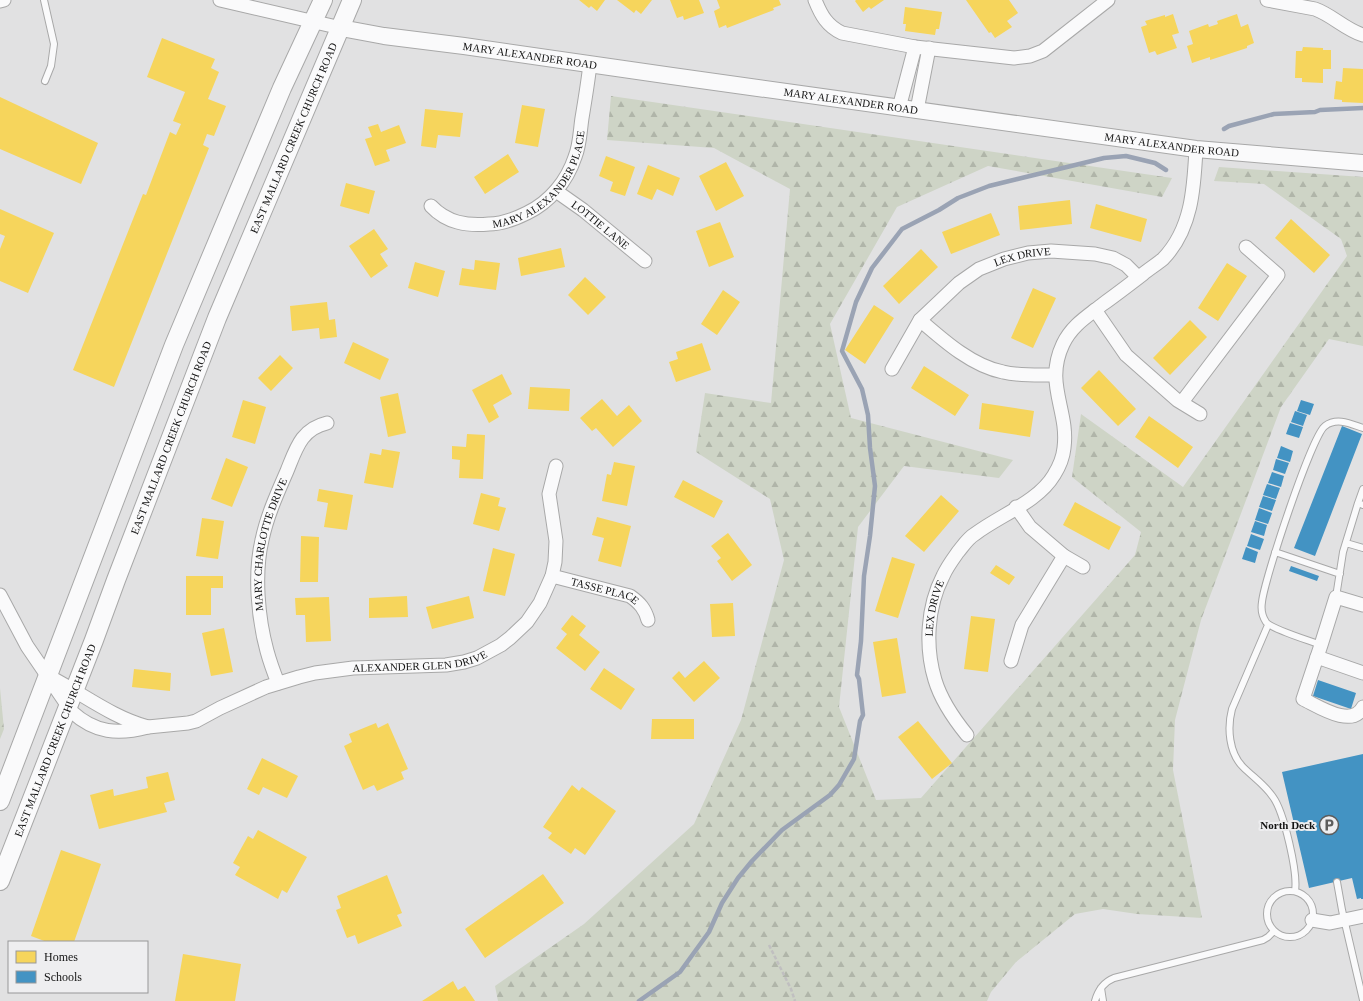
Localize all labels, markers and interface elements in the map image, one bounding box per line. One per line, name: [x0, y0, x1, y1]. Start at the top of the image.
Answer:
street label: MARY ALEXANDER ROAD: [462, 40, 598, 71]
street label: EAST MALLARD CREEK CHURCH ROAD: [248, 41, 339, 235]
street label: MARY ALEXANDER ROAD: [783, 86, 919, 116]
street label: MARY ALEXANDER PLACE: [491, 130, 586, 230]
street label: MARY ALEXANDER ROAD: [1104, 130, 1240, 159]
street label: LOTTIE LANE: [569, 198, 632, 252]
street label: LEX DRIVE: [992, 245, 1051, 268]
street label: EAST MALLARD CREEK CHURCH ROAD: [128, 339, 213, 536]
street label: MARY CHARLOTTE DRIVE: [252, 476, 289, 612]
street label: TASSE PLACE: [570, 575, 642, 607]
street label: LEX DRIVE: [923, 578, 946, 637]
street label: EAST MALLARD CREEK CHURCH ROAD: [12, 642, 98, 838]
street label: ALEXANDER GLEN DRIVE: [352, 648, 489, 674]
parking icon: North Deck: [1318, 814, 1340, 836]
place label: North Deck: [1260, 819, 1316, 831]
legend: [8, 941, 148, 993]
text: Homes: [44, 950, 78, 964]
text: Schools: [44, 970, 82, 984]

